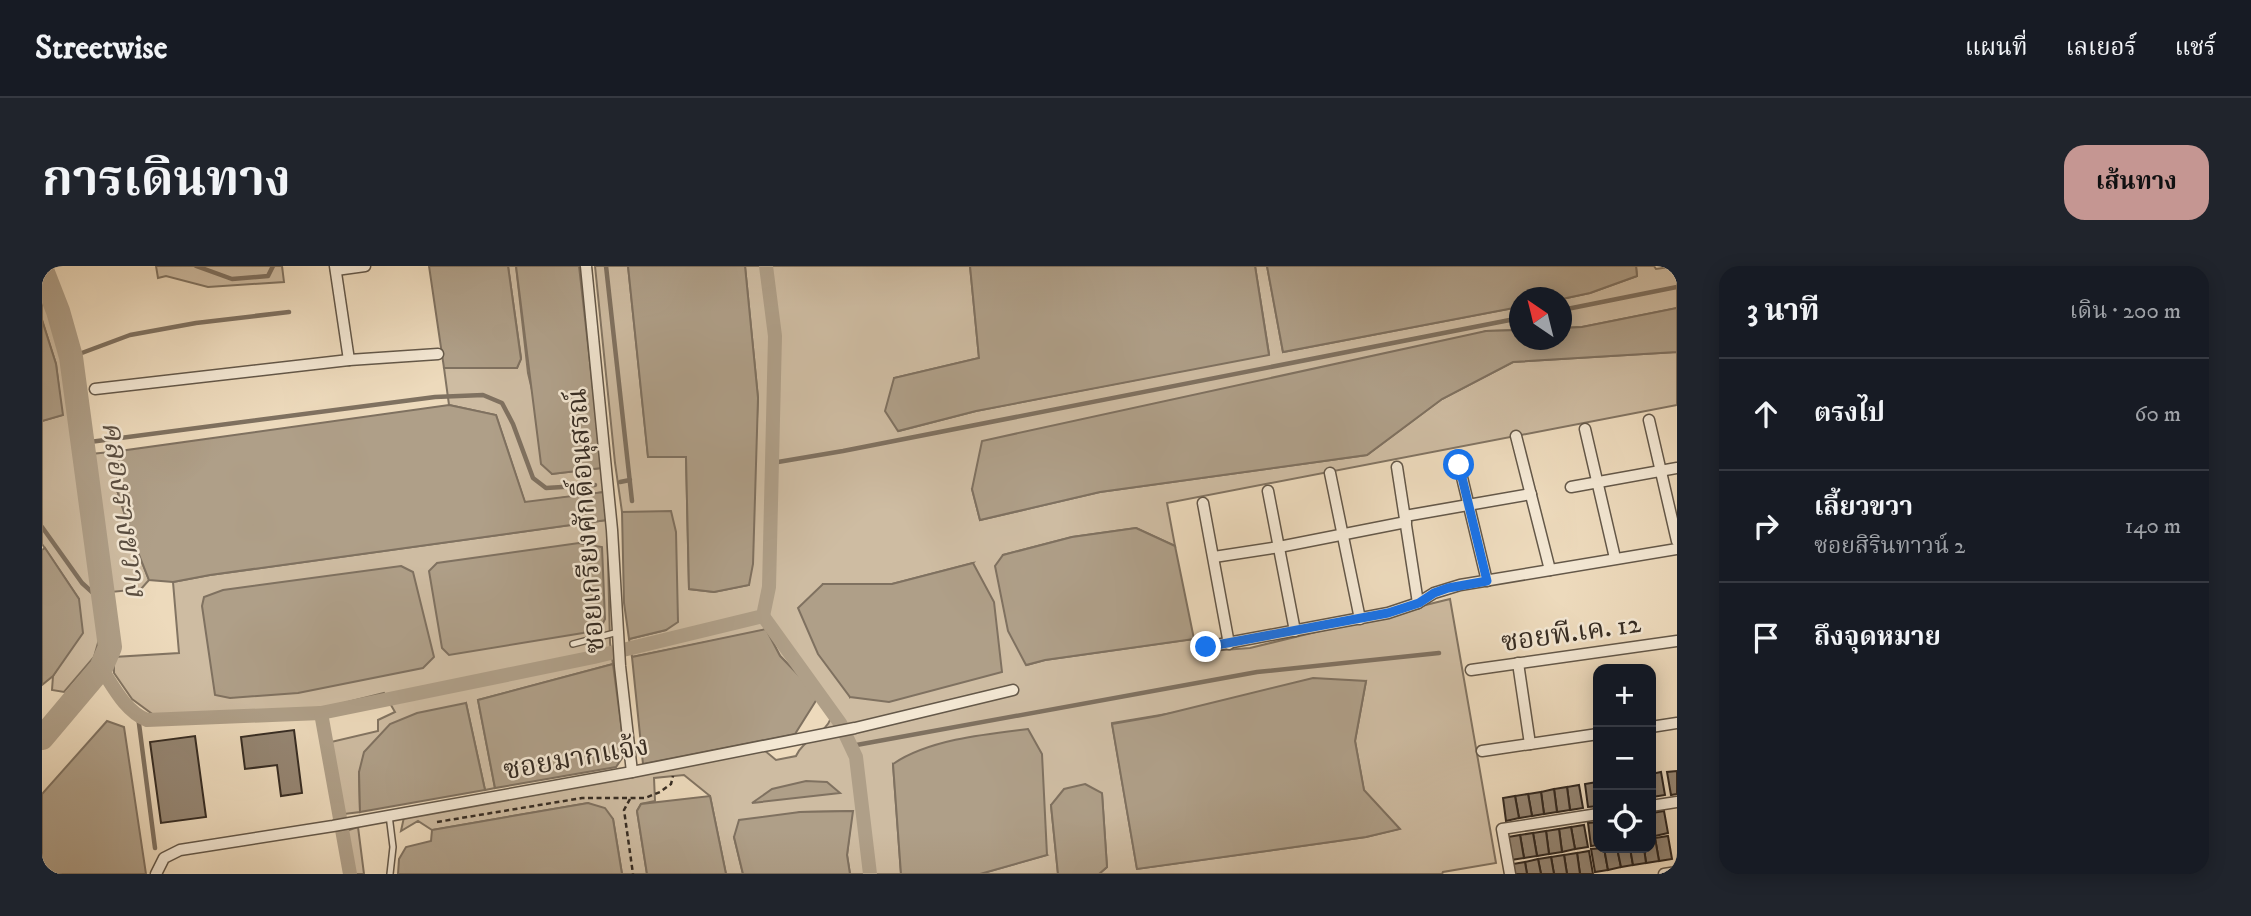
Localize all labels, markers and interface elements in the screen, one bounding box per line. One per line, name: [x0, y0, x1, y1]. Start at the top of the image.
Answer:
text: Streetwise: [35, 28, 167, 69]
text: แผนที่: [1965, 33, 2028, 63]
text: เลเยอร์: [2066, 33, 2137, 63]
text: แชร์: [2175, 33, 2216, 63]
button: เส้นทาง: [2064, 145, 2209, 220]
text: การเดินทาง: [42, 150, 291, 212]
north arrow: [1509, 287, 1572, 350]
text: 3 นาที: [1747, 293, 1819, 330]
text: เดิน · 200 m: [2070, 297, 2181, 326]
street label: ซอยเกรียงศักดิ์อนุสรณ์: [556, 387, 613, 655]
icon: ahead: [1747, 395, 1785, 433]
text: ตรงไป: [1814, 397, 1885, 430]
text: 60 m: [2134, 400, 2181, 429]
water label: คลองรางขวาง: [92, 419, 154, 600]
route start: [1443, 449, 1474, 480]
text: เลี้ยวขวา: [1814, 491, 1913, 524]
icon: right: [1747, 507, 1785, 545]
text: 140 m: [2125, 512, 2181, 541]
text: ซอยสิรินทาวน์ 2: [1814, 532, 1965, 561]
street label: ซอยพี.เค. 12: [1499, 606, 1643, 660]
icon: arrive: [1747, 619, 1785, 657]
text: ถึงจุดหมาย: [1814, 621, 1941, 654]
route end: [1190, 631, 1221, 662]
map controls: [1593, 664, 1656, 853]
button: +: [1593, 664, 1656, 727]
button: −: [1593, 727, 1656, 790]
street label: ซอยมากแจ้ง: [500, 728, 652, 788]
button: locate: [1593, 790, 1656, 853]

